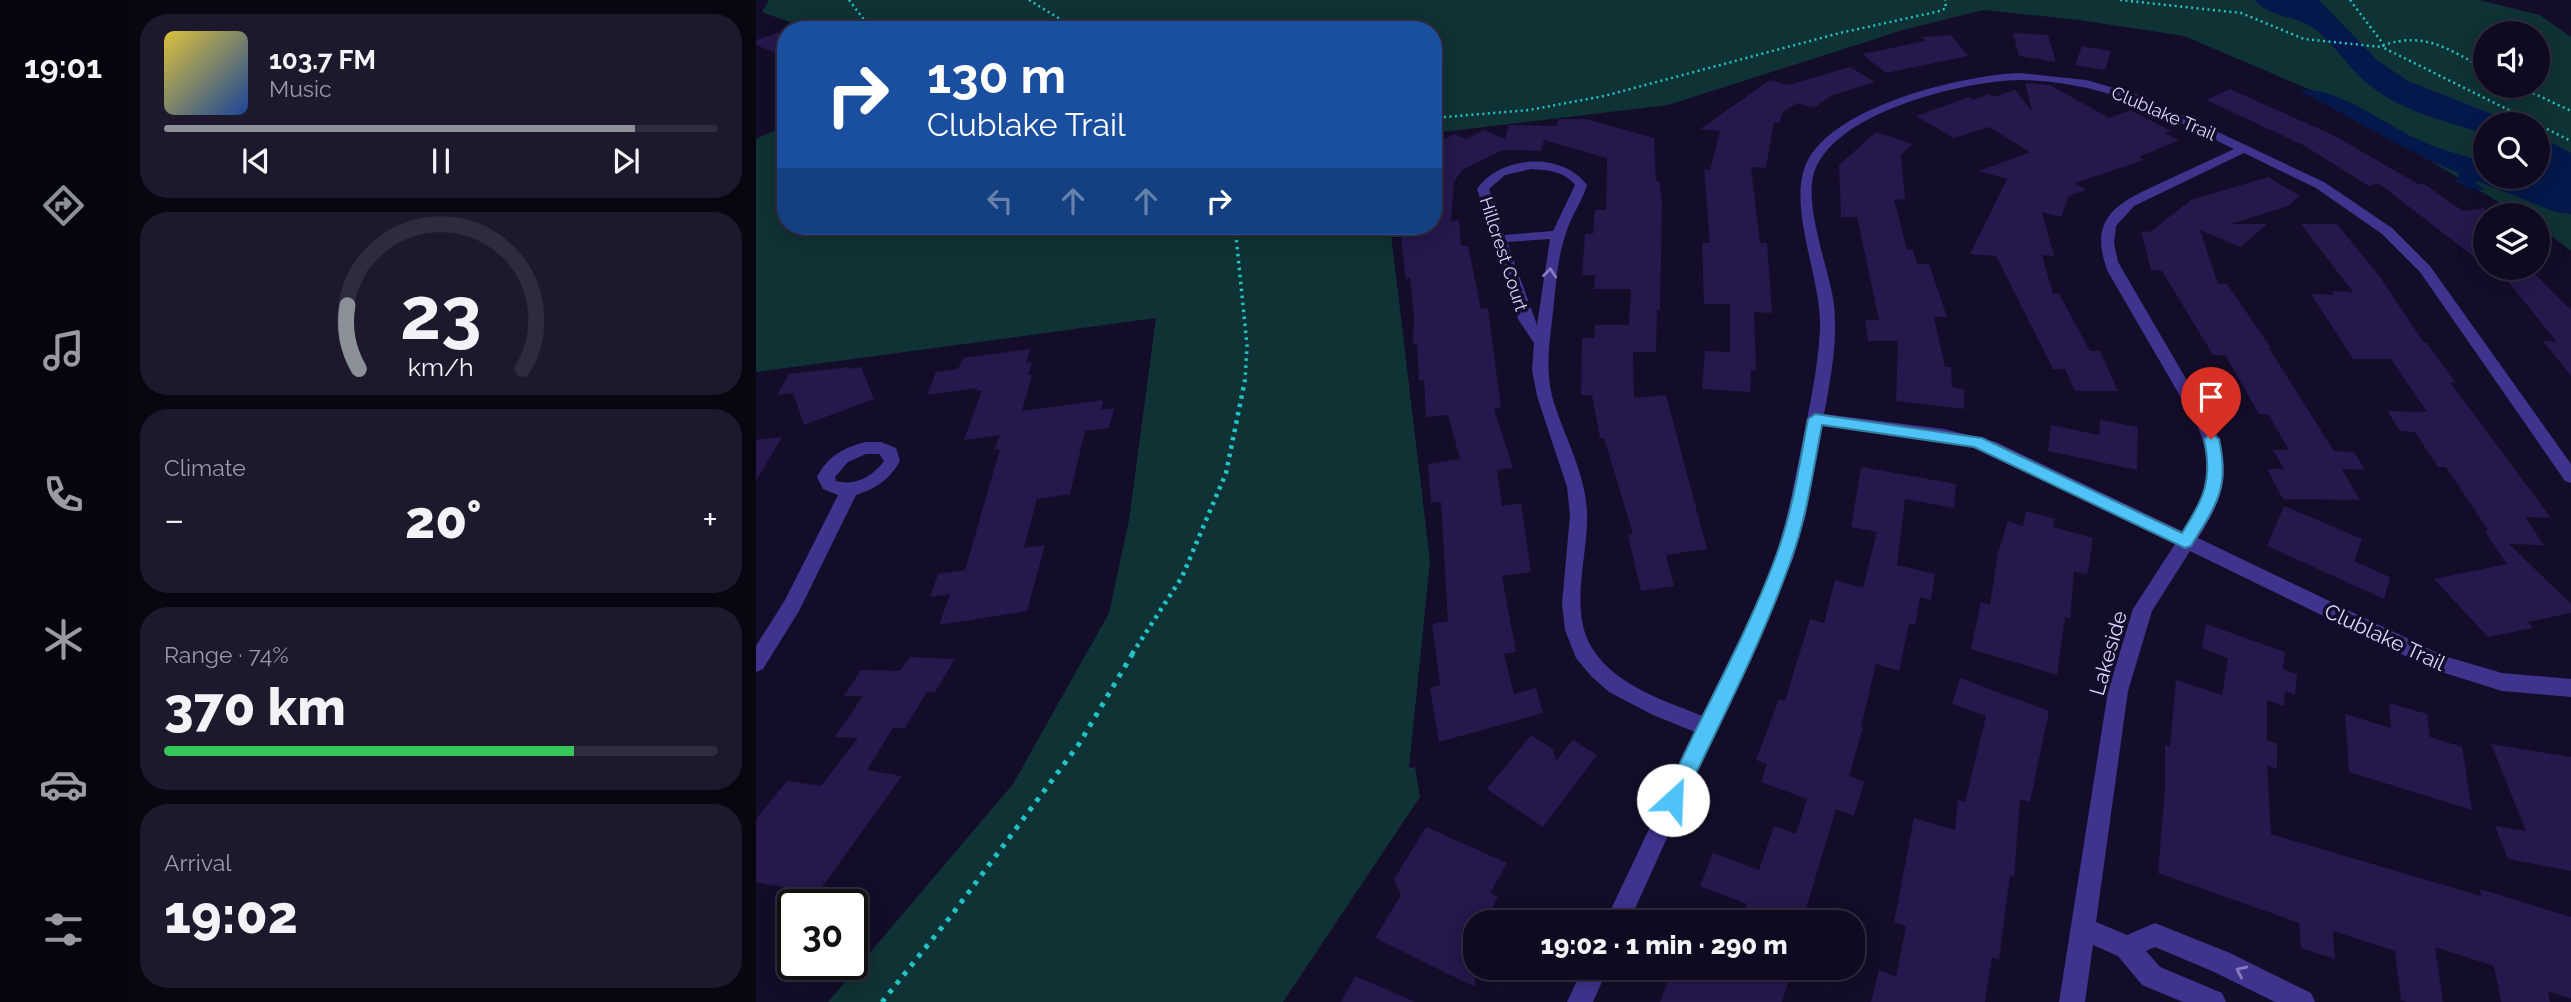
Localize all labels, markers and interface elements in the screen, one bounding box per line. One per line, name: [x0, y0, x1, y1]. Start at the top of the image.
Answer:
map controls: [2473, 21, 2550, 280]
button: sound: [2473, 21, 2550, 98]
text: 103.7 FM: [269, 45, 376, 75]
text: 130 m: [927, 47, 1066, 104]
text: 19:01: [24, 48, 102, 85]
icon: right: [812, 49, 903, 140]
text: Music: [269, 75, 332, 102]
street label: Clublake Trail: [2108, 82, 2220, 145]
text: Clublake Trail: [927, 106, 1126, 143]
button: search: [2473, 112, 2550, 189]
icon: previous: [237, 142, 275, 180]
icon: pause: [422, 142, 460, 180]
icon: next: [607, 142, 645, 180]
icon: directions: [39, 181, 88, 230]
icon: left: [981, 182, 1019, 220]
icon: ahead: [1054, 182, 1092, 220]
icon: ahead: [1127, 182, 1165, 220]
icon: right: [1200, 182, 1238, 220]
street label: Hillcrest Court: [1476, 194, 1532, 314]
button: layers: [2473, 203, 2550, 280]
one-way arrow: [1542, 267, 1557, 278]
text: 23: [400, 272, 482, 357]
icon: music: [39, 326, 88, 375]
text: km/h: [408, 352, 474, 382]
pin: [2181, 367, 2241, 439]
icon: arrive: [2192, 378, 2230, 416]
text: Climate: [164, 454, 246, 481]
icon: phone: [39, 470, 88, 519]
text: 20°: [405, 489, 482, 550]
text: −: [164, 497, 184, 542]
text: +: [702, 497, 718, 542]
street label: Clublake Trail: [2321, 598, 2450, 676]
street label: Lakeside: [2084, 608, 2132, 698]
icon: climate: [39, 615, 88, 664]
text: Range · 74%: [164, 641, 289, 668]
text: 370 km: [164, 676, 346, 737]
icon: car: [39, 760, 88, 809]
position arrow: [1636, 763, 1710, 837]
text: Arrival: [164, 849, 231, 876]
text: 19:02: [164, 884, 298, 945]
speed limit sign: 30: [777, 889, 868, 980]
icon: filters: [39, 905, 88, 954]
text: 19:02 · 1 min · 290 m: [1540, 930, 1788, 960]
one-way arrow: [2236, 966, 2248, 980]

